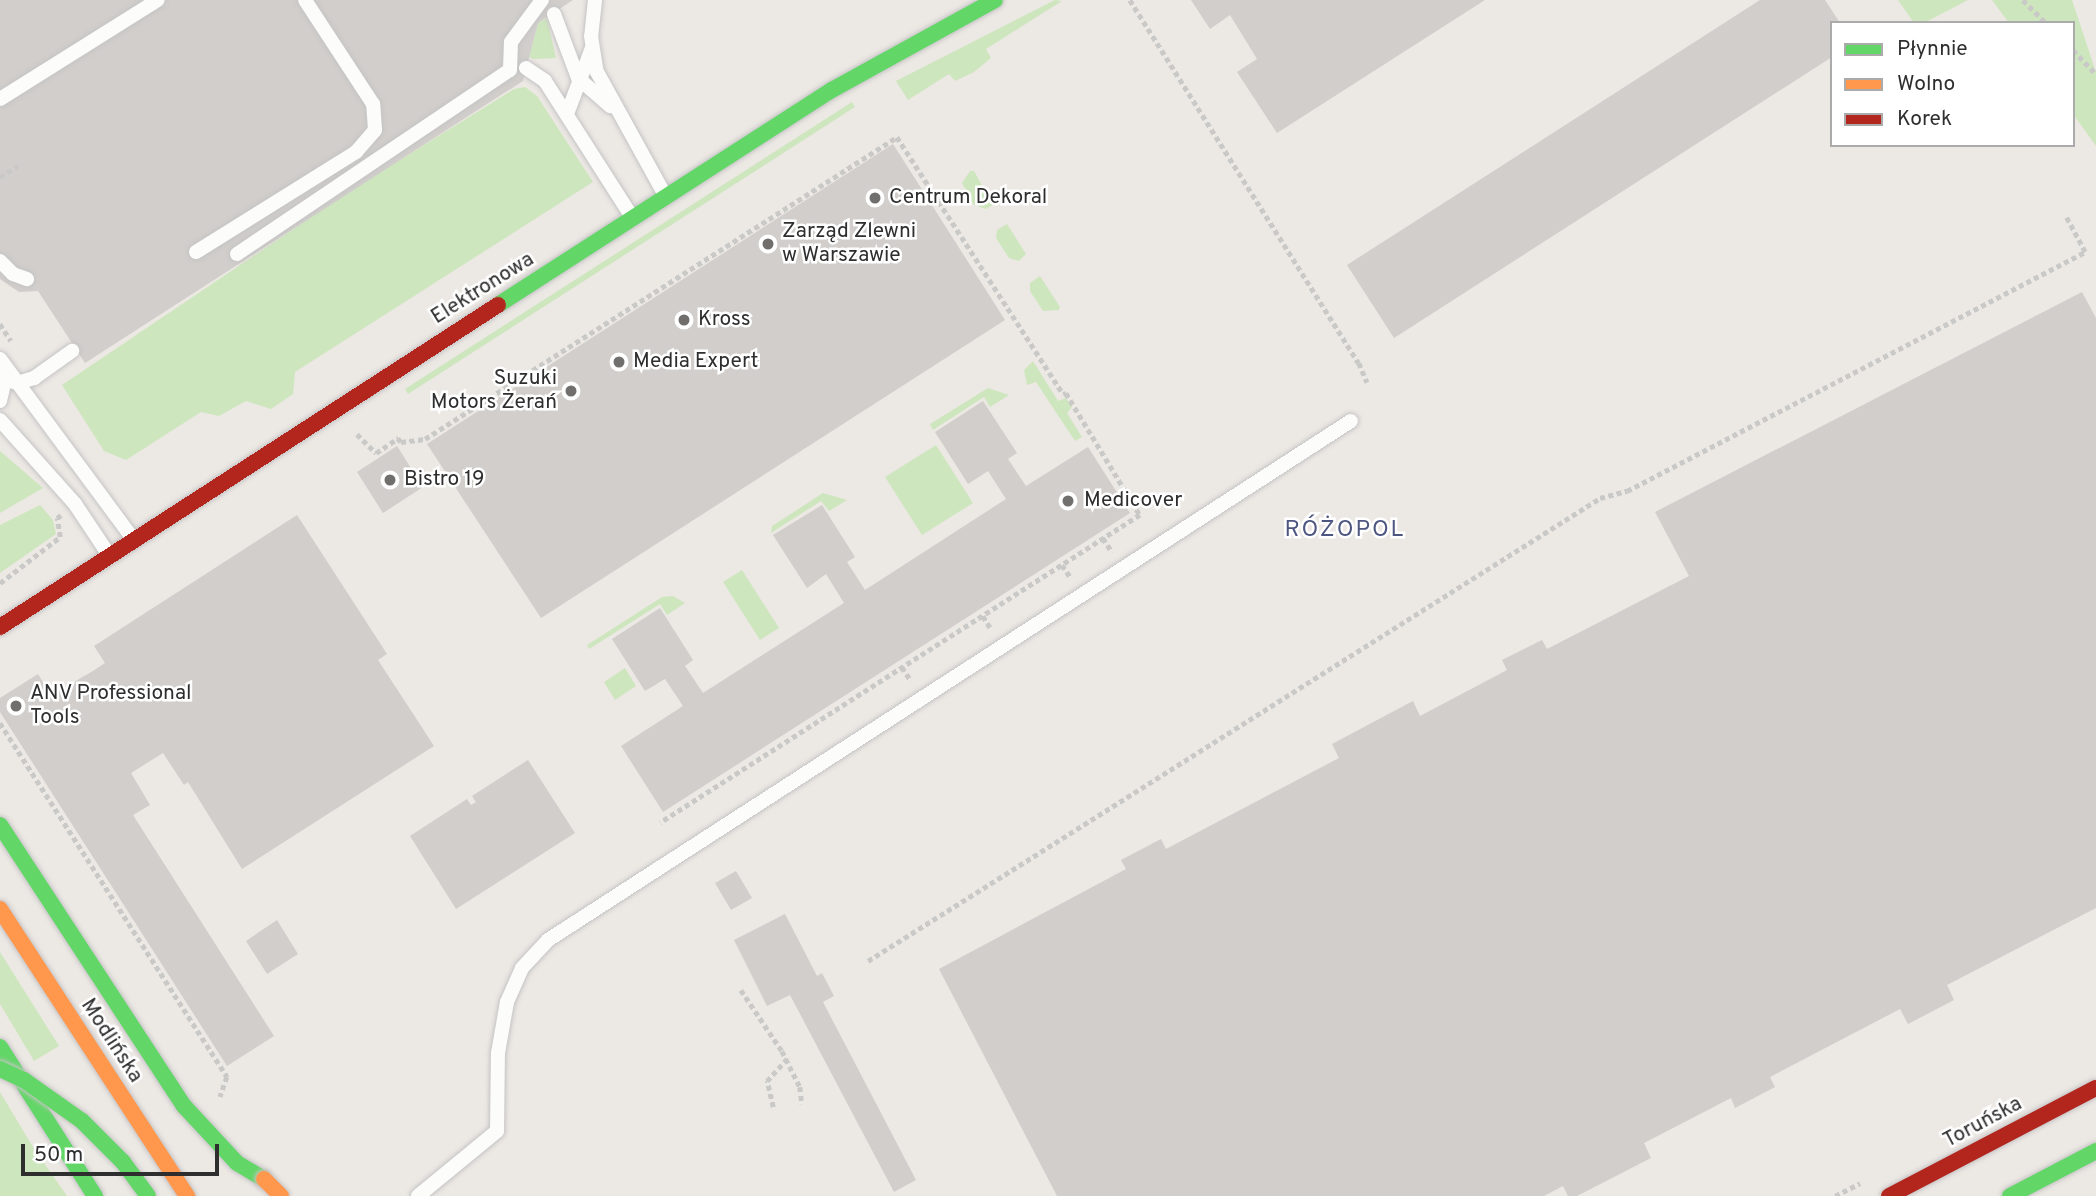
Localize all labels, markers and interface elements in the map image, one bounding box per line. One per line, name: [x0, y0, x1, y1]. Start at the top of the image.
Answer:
legend: [1830, 21, 2075, 147]
text: Płynnie: [1897, 36, 1968, 63]
text: Wolno: [1897, 71, 1955, 98]
text: Korek: [1897, 106, 1952, 133]
place label: Centrum Dekoral: [889, 185, 1047, 211]
marker: Centrum Dekoral: [867, 190, 883, 206]
place label: Zarząd Zlewni w Warszawie: [782, 219, 916, 269]
marker: Zarząd Zlewni w Warszawie: [760, 236, 776, 252]
street label: Elektronowa: [427, 248, 539, 330]
place label: Kross: [698, 307, 751, 333]
marker: Kross: [676, 312, 692, 328]
place label: Media Expert: [633, 349, 758, 375]
marker: Media Expert: [611, 354, 627, 370]
place label: Suzuki Motors Żerań: [431, 366, 557, 416]
marker: Suzuki Motors Żerań: [563, 383, 579, 399]
place label: Bistro 19: [404, 467, 485, 493]
marker: Bistro 19: [382, 472, 398, 488]
place label: Medicover: [1084, 488, 1182, 514]
marker: Medicover: [1058, 491, 1078, 511]
district label: RÓŻOPOL: [1285, 517, 1405, 545]
place label: ANV Professional Tools: [30, 681, 192, 731]
marker: ANV Professional Tools: [8, 698, 24, 714]
street label: Modlińska: [75, 994, 147, 1088]
street label: Toruńska: [1939, 1092, 2027, 1154]
scale bar: [24, 1130, 222, 1174]
text: 50 m: [34, 1142, 83, 1169]

